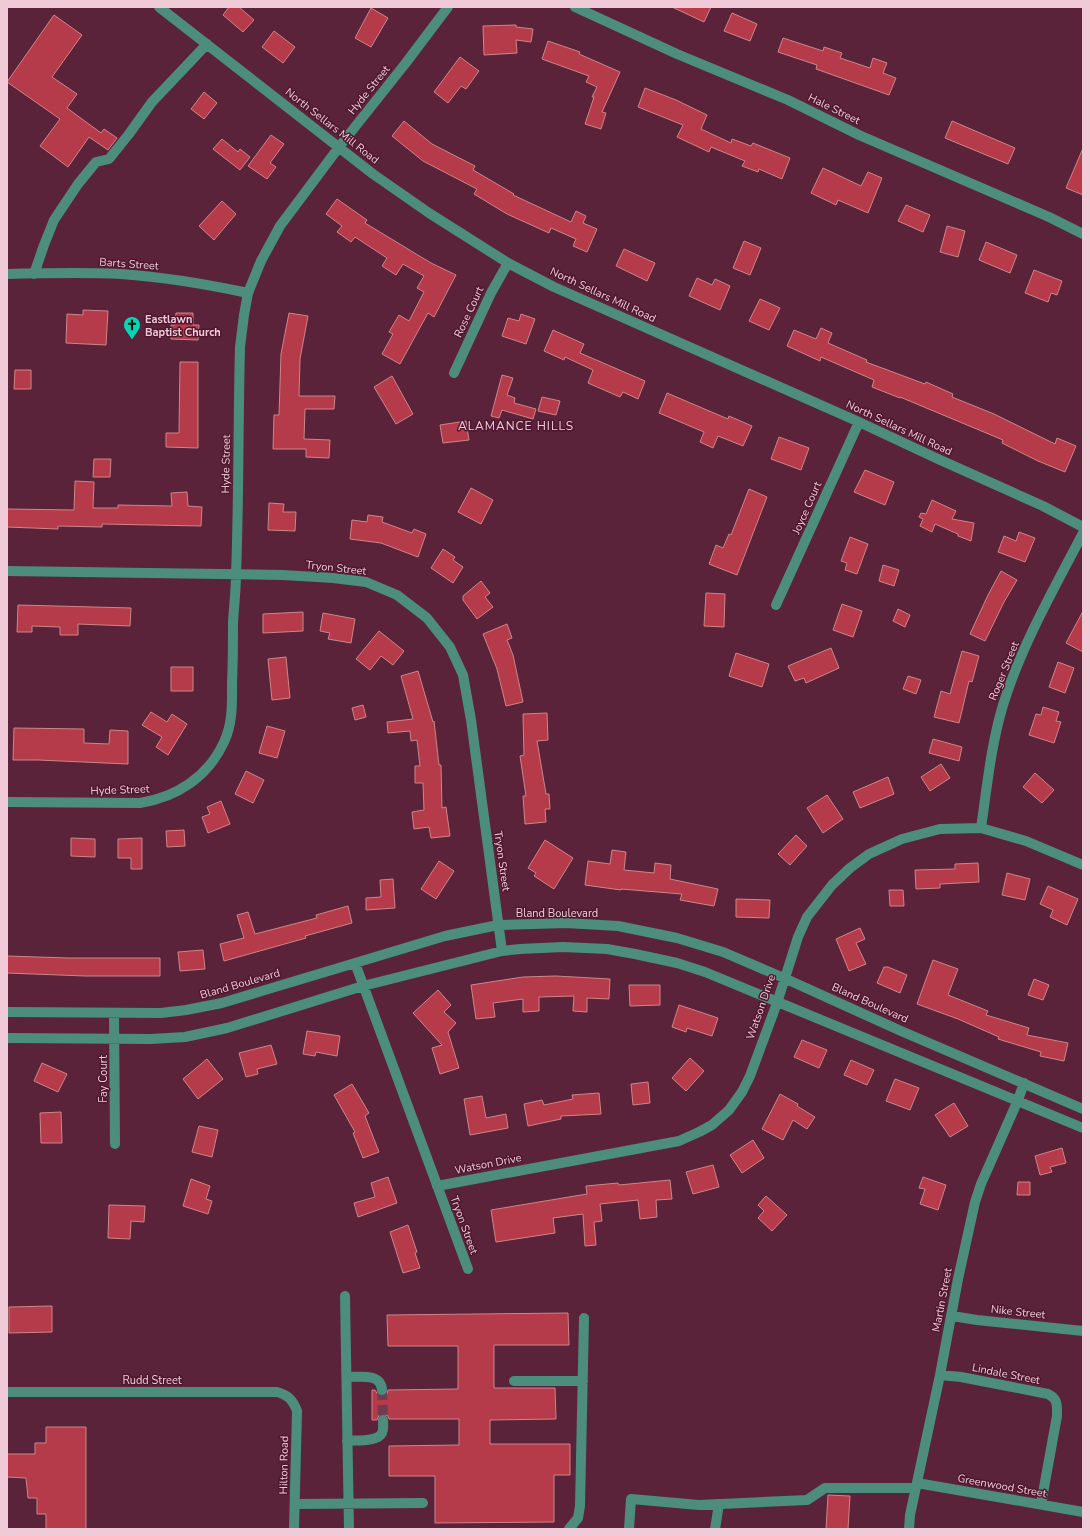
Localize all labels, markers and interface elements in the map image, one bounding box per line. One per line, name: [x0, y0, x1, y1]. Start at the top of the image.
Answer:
street label: Hyde Street: [345, 62, 393, 118]
street label: North Sellars Mill Road: [282, 85, 382, 167]
street label: Hale Street: [806, 90, 863, 128]
street label: Barts Street: [99, 254, 159, 274]
street label: North Sellars Mill Road: [548, 264, 658, 326]
street label: Rose Court: [451, 284, 487, 340]
place label: Eastlawn Baptist Church: [145, 312, 221, 340]
church icon: Eastlawn Baptist Church: [122, 315, 142, 340]
street label: North Sellars Mill Road: [844, 397, 954, 459]
district label: ALAMANCE HILLS: [458, 418, 574, 434]
street label: Hyde Street: [218, 434, 234, 494]
street label: Joyce Court: [788, 479, 825, 538]
street label: Tryon Street: [305, 557, 367, 579]
street label: Roger Street: [985, 639, 1023, 703]
street label: Hyde Street: [90, 781, 150, 799]
street label: Tryon Street: [490, 830, 514, 892]
street label: Bland Boulevard: [516, 906, 598, 921]
street label: Bland Boulevard: [198, 965, 282, 1003]
street label: Watson Drive: [743, 972, 779, 1041]
street label: Bland Boulevard: [829, 979, 911, 1027]
street label: Fay Court: [96, 1055, 111, 1103]
street label: Watson Drive: [453, 1150, 523, 1178]
street label: Tryon Street: [447, 1194, 482, 1256]
street label: Martin Street: [928, 1267, 956, 1333]
street label: Nike Street: [990, 1302, 1046, 1322]
street label: Lindale Street: [971, 1360, 1041, 1388]
street label: Rudd Street: [122, 1373, 182, 1388]
street label: Hilton Road: [276, 1436, 292, 1494]
street label: Greenwood Street: [956, 1471, 1048, 1501]

